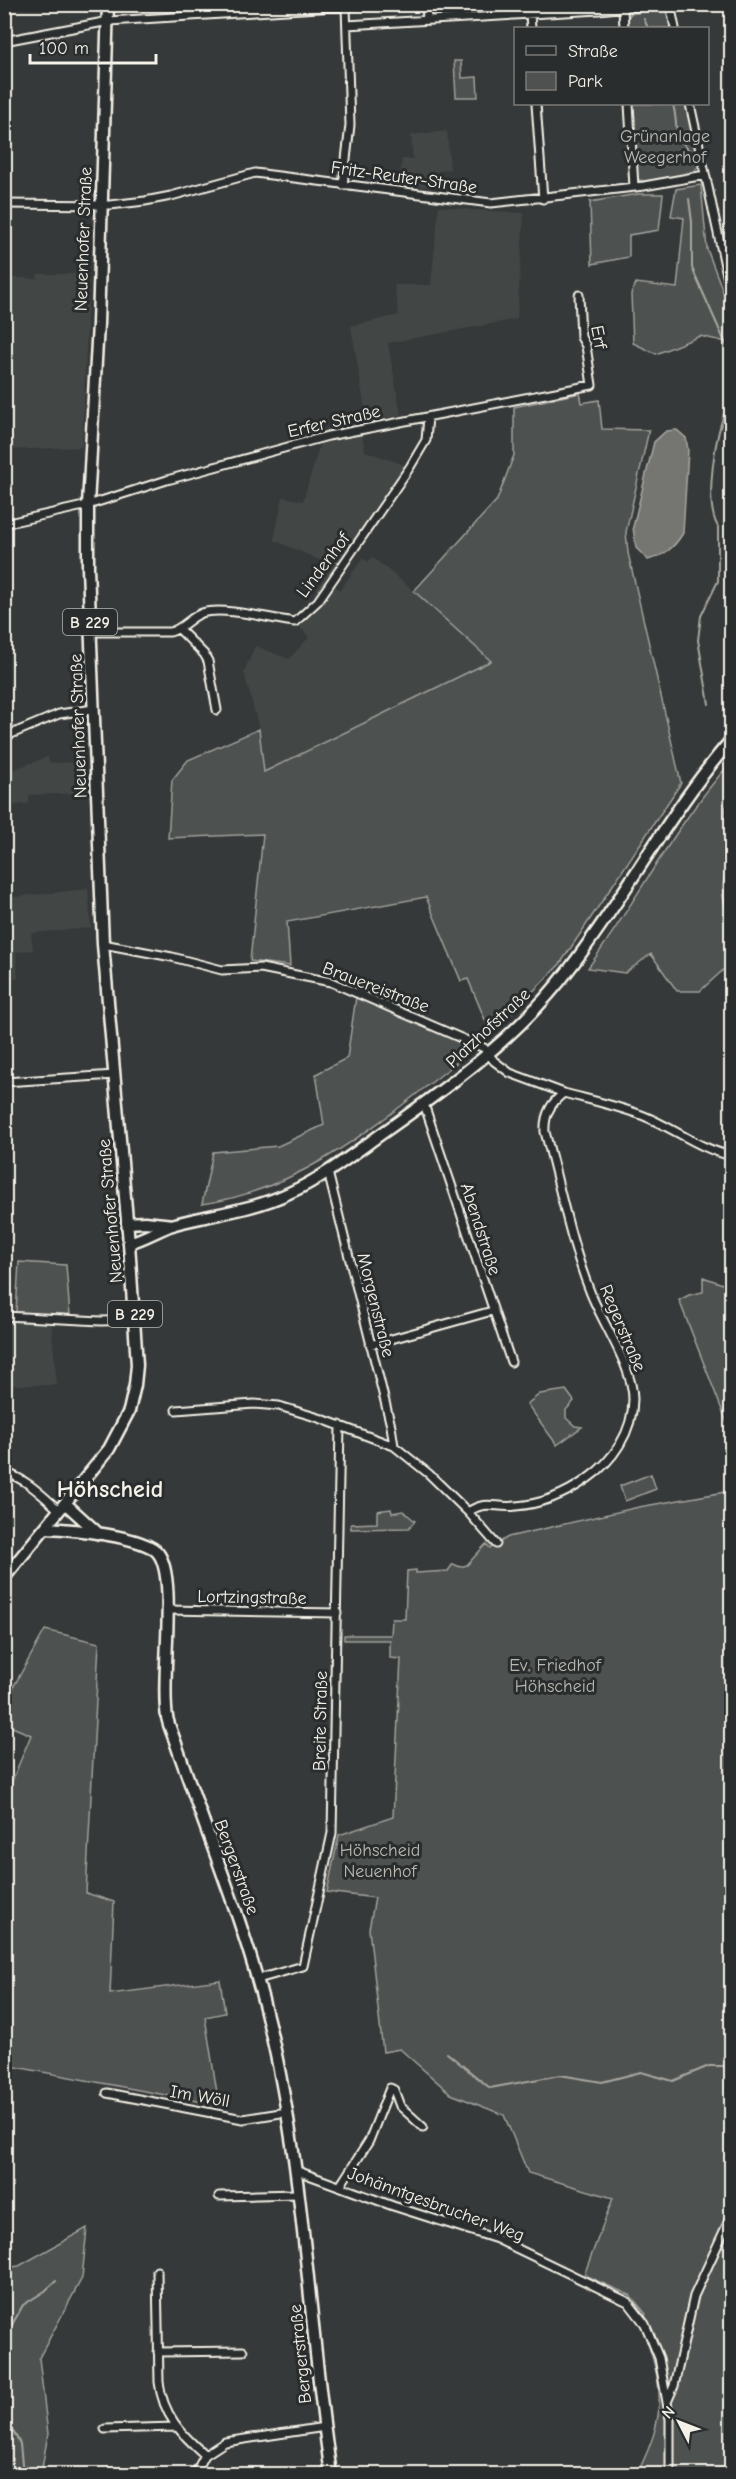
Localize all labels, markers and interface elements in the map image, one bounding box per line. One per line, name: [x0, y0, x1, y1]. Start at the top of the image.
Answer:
scale bar: [30, 27, 156, 65]
legend: [514, 27, 709, 105]
text: 100 m: [39, 38, 89, 59]
text: Straße: [568, 41, 618, 62]
text: Park: [568, 71, 603, 92]
park label: Grünanlage Weegerhof: [620, 126, 710, 168]
street label: Fritz-Reuter-Straße: [329, 157, 478, 198]
street label: Neuenhofer Straße: [70, 166, 97, 312]
street label: Erf: [586, 324, 611, 351]
street label: Erfer Straße: [286, 401, 383, 442]
street label: Lindenhof: [292, 528, 355, 602]
road number: B 229: [63, 609, 117, 635]
street label: Neuenhofer Straße: [65, 653, 92, 799]
street label: Brauereistraße: [320, 957, 432, 1017]
street label: Platzhofstraße: [442, 984, 535, 1073]
street label: Neuenhofer Straße: [94, 1138, 127, 1284]
street label: Abendstraße: [456, 1180, 505, 1278]
street label: Morgenstraße: [352, 1251, 399, 1360]
street label: Regerstraße: [595, 1282, 650, 1375]
road number: B 229: [108, 1301, 162, 1327]
district label: Höhscheid: [57, 1475, 163, 1503]
street label: Lortzingstraße: [197, 1586, 307, 1609]
park label: Ev. Friedhof Höhscheid: [509, 1655, 602, 1697]
street label: Breite Straße: [309, 1671, 332, 1771]
street label: Bergerstraße: [210, 1817, 263, 1918]
park label: Höhscheid Neuenhof: [340, 1840, 420, 1882]
street label: Im Wöll: [168, 2081, 231, 2112]
street label: Johänntgesbrucher Weg: [345, 2163, 527, 2246]
street label: Bergerstraße: [285, 2303, 316, 2405]
north arrow: [649, 2392, 709, 2452]
text: N: [658, 2403, 679, 2423]

